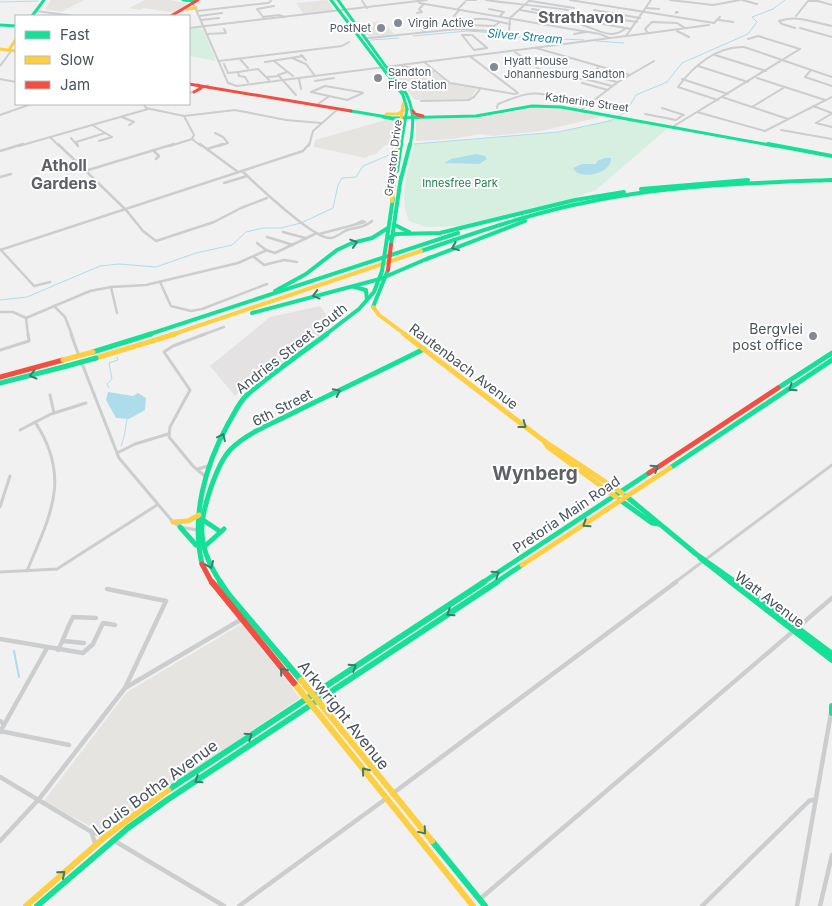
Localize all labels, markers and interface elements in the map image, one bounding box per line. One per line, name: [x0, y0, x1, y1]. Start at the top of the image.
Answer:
district label: Strathavon: [538, 7, 624, 27]
legend: [15, 15, 190, 105]
place label: Virgin Active: [408, 16, 474, 30]
marker: Virgin Active: [392, 17, 404, 29]
place label: PostNet: [330, 21, 371, 35]
marker: PostNet: [375, 22, 387, 34]
text: Fast: [60, 25, 90, 44]
water label: Silver Stream: [487, 25, 564, 47]
text: Slow: [60, 50, 94, 69]
place label: Hyatt House Johannesburg Sandton: [504, 54, 625, 81]
marker: Hyatt House Johannesburg Sandton: [488, 61, 500, 73]
place label: Sandton Fire Station: [388, 65, 447, 92]
marker: Sandton Fire Station: [372, 72, 384, 84]
text: Jam: [60, 75, 90, 94]
street label: Katherine Street: [544, 89, 630, 115]
street label: Grayston Drive: [381, 119, 405, 197]
district label: Atholl Gardens: [31, 155, 97, 193]
park label: Innesfree Park: [422, 176, 498, 190]
one-way arrow: [350, 239, 358, 249]
one-way arrow: [451, 241, 460, 252]
one-way arrow: [311, 289, 320, 300]
street label: Andries Street South: [232, 299, 350, 397]
street label: Rautenbach Avenue: [406, 320, 522, 412]
place label: Bergvlei post office: [732, 320, 803, 353]
marker: Bergvlei post office: [807, 330, 819, 342]
one-way arrow: [29, 369, 38, 380]
one-way arrow: [789, 382, 798, 391]
street label: 6th Street: [249, 384, 315, 429]
one-way arrow: [332, 388, 341, 398]
one-way arrow: [517, 419, 527, 428]
one-way arrow: [215, 433, 226, 442]
district label: Wynberg: [492, 462, 578, 485]
one-way arrow: [649, 465, 658, 474]
street label: Pretoria Main Road: [509, 472, 623, 556]
one-way arrow: [582, 517, 591, 527]
one-way arrow: [204, 560, 214, 569]
street label: Watt Avenue: [732, 567, 808, 631]
one-way arrow: [490, 571, 499, 580]
one-way arrow: [447, 607, 456, 616]
street label: Arkwright Avenue: [294, 656, 394, 774]
one-way arrow: [348, 664, 357, 673]
one-way arrow: [280, 668, 289, 677]
one-way arrow: [243, 733, 253, 742]
street label: Louis Botha Avenue: [89, 735, 221, 839]
one-way arrow: [361, 767, 370, 776]
one-way arrow: [194, 774, 204, 783]
one-way arrow: [418, 826, 427, 835]
one-way arrow: [57, 871, 66, 880]

